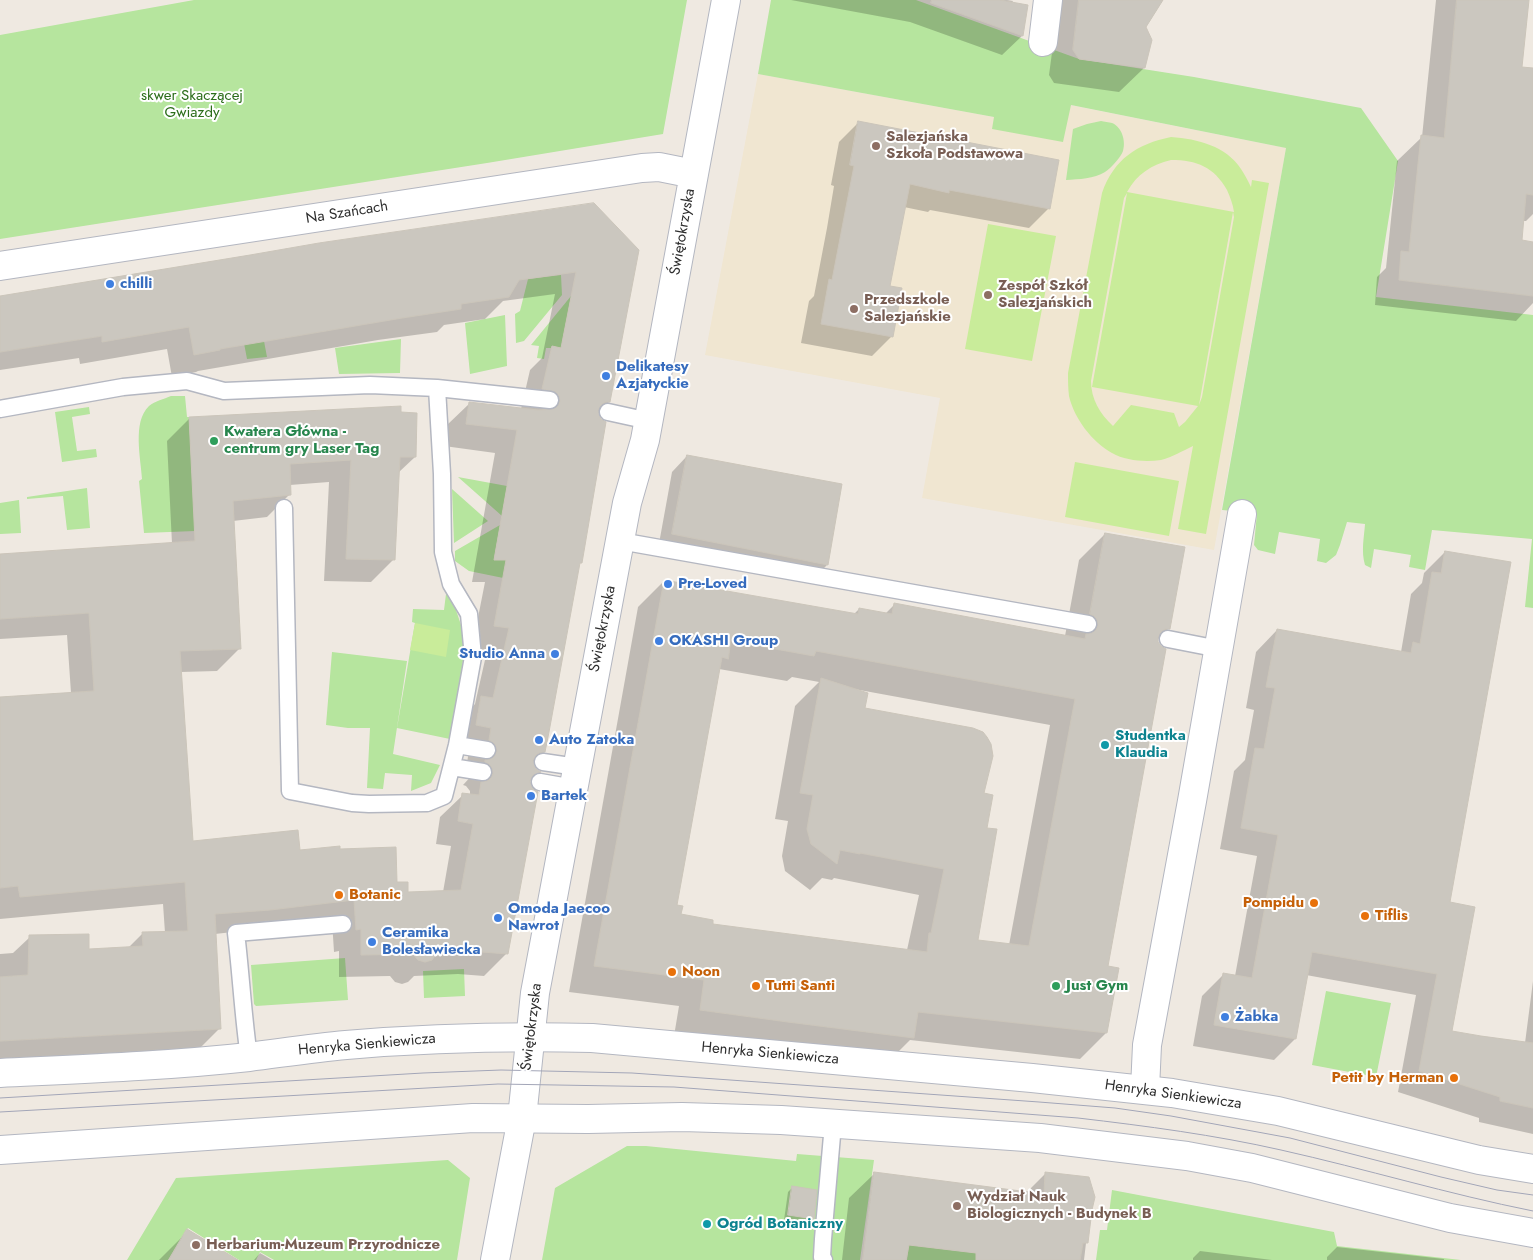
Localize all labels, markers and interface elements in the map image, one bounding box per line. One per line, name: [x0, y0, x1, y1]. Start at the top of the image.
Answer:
park label: skwer Skaczącej Gwiazdy: [141, 87, 243, 122]
place label: Salezjańska Szkoła Podstawowa: [886, 128, 1023, 163]
marker: Salezjańska Szkoła Podstawowa: [870, 140, 882, 152]
street label: Świętokrzyska: [667, 187, 699, 277]
street label: Na Szańcach: [305, 198, 389, 228]
place label: chilli: [120, 275, 152, 293]
place label: Zespół Szkół Salezjańskich: [998, 277, 1092, 312]
marker: chilli: [104, 278, 116, 290]
marker: Zespół Szkół Salezjańskich: [982, 289, 994, 301]
place label: Przedszkole Salezjańskie: [864, 291, 951, 326]
marker: Przedszkole Salezjańskie: [848, 303, 860, 315]
place label: Delikatesy Azjatyckie: [616, 358, 689, 393]
marker: Delikatesy Azjatyckie: [600, 370, 612, 382]
place label: Kwatera Główna - centrum gry Laser Tag: [224, 423, 379, 458]
marker: Kwatera Główna - centrum gry Laser Tag: [208, 435, 220, 447]
place label: Pre-Loved: [678, 575, 747, 593]
marker: Pre-Loved: [662, 578, 674, 590]
street label: Świętokrzyska: [586, 584, 620, 674]
place label: OKASHI Group: [669, 632, 778, 650]
marker: OKASHI Group: [653, 635, 665, 647]
place label: Studio Anna: [459, 645, 545, 663]
marker: Studio Anna: [549, 648, 561, 660]
place label: Studentka Klaudia: [1115, 727, 1186, 762]
place label: Auto Zatoka: [549, 731, 634, 749]
marker: Auto Zatoka: [533, 734, 545, 746]
marker: Studentka Klaudia: [1099, 739, 1111, 751]
place label: Bartek: [541, 787, 587, 805]
marker: Bartek: [525, 790, 537, 802]
place label: Botanic: [349, 886, 401, 904]
marker: Botanic: [333, 889, 345, 901]
place label: Pompidu: [1243, 894, 1304, 912]
marker: Pompidu: [1308, 897, 1320, 909]
place label: Omoda Jaecoo Nawrot: [508, 900, 610, 935]
place label: Tiflis: [1375, 907, 1408, 925]
marker: Tiflis: [1359, 910, 1371, 922]
marker: Omoda Jaecoo Nawrot: [492, 912, 504, 924]
place label: Ceramika Bolesławiecka: [382, 924, 481, 959]
marker: Ceramika Bolesławiecka: [366, 936, 378, 948]
place label: Noon: [682, 963, 720, 981]
marker: Noon: [666, 966, 678, 978]
place label: Tutti Santi: [766, 977, 835, 995]
place label: Just Gym: [1066, 977, 1128, 995]
marker: Tutti Santi: [750, 980, 762, 992]
marker: Just Gym: [1050, 980, 1062, 992]
street label: Świętokrzyska: [518, 982, 546, 1072]
place label: Żabka: [1235, 1008, 1278, 1026]
marker: Żabka: [1219, 1011, 1231, 1023]
street label: Henryka Sienkiewicza: [298, 1030, 436, 1060]
street label: Henryka Sienkiewicza: [701, 1039, 839, 1069]
place label: Petit by Herman: [1331, 1069, 1444, 1087]
marker: Petit by Herman: [1448, 1072, 1460, 1084]
street label: Henryka Sienkiewicza: [1103, 1076, 1243, 1114]
place label: Wydział Nauk Biologicznych - Budynek B: [967, 1188, 1152, 1223]
marker: Wydział Nauk Biologicznych - Budynek B: [951, 1200, 963, 1212]
place label: Ogród Botaniczny: [717, 1215, 843, 1233]
marker: Ogród Botaniczny: [701, 1218, 713, 1230]
place label: Herbarium-Muzeum Przyrodnicze: [206, 1236, 440, 1254]
marker: Herbarium-Muzeum Przyrodnicze: [190, 1239, 202, 1251]

